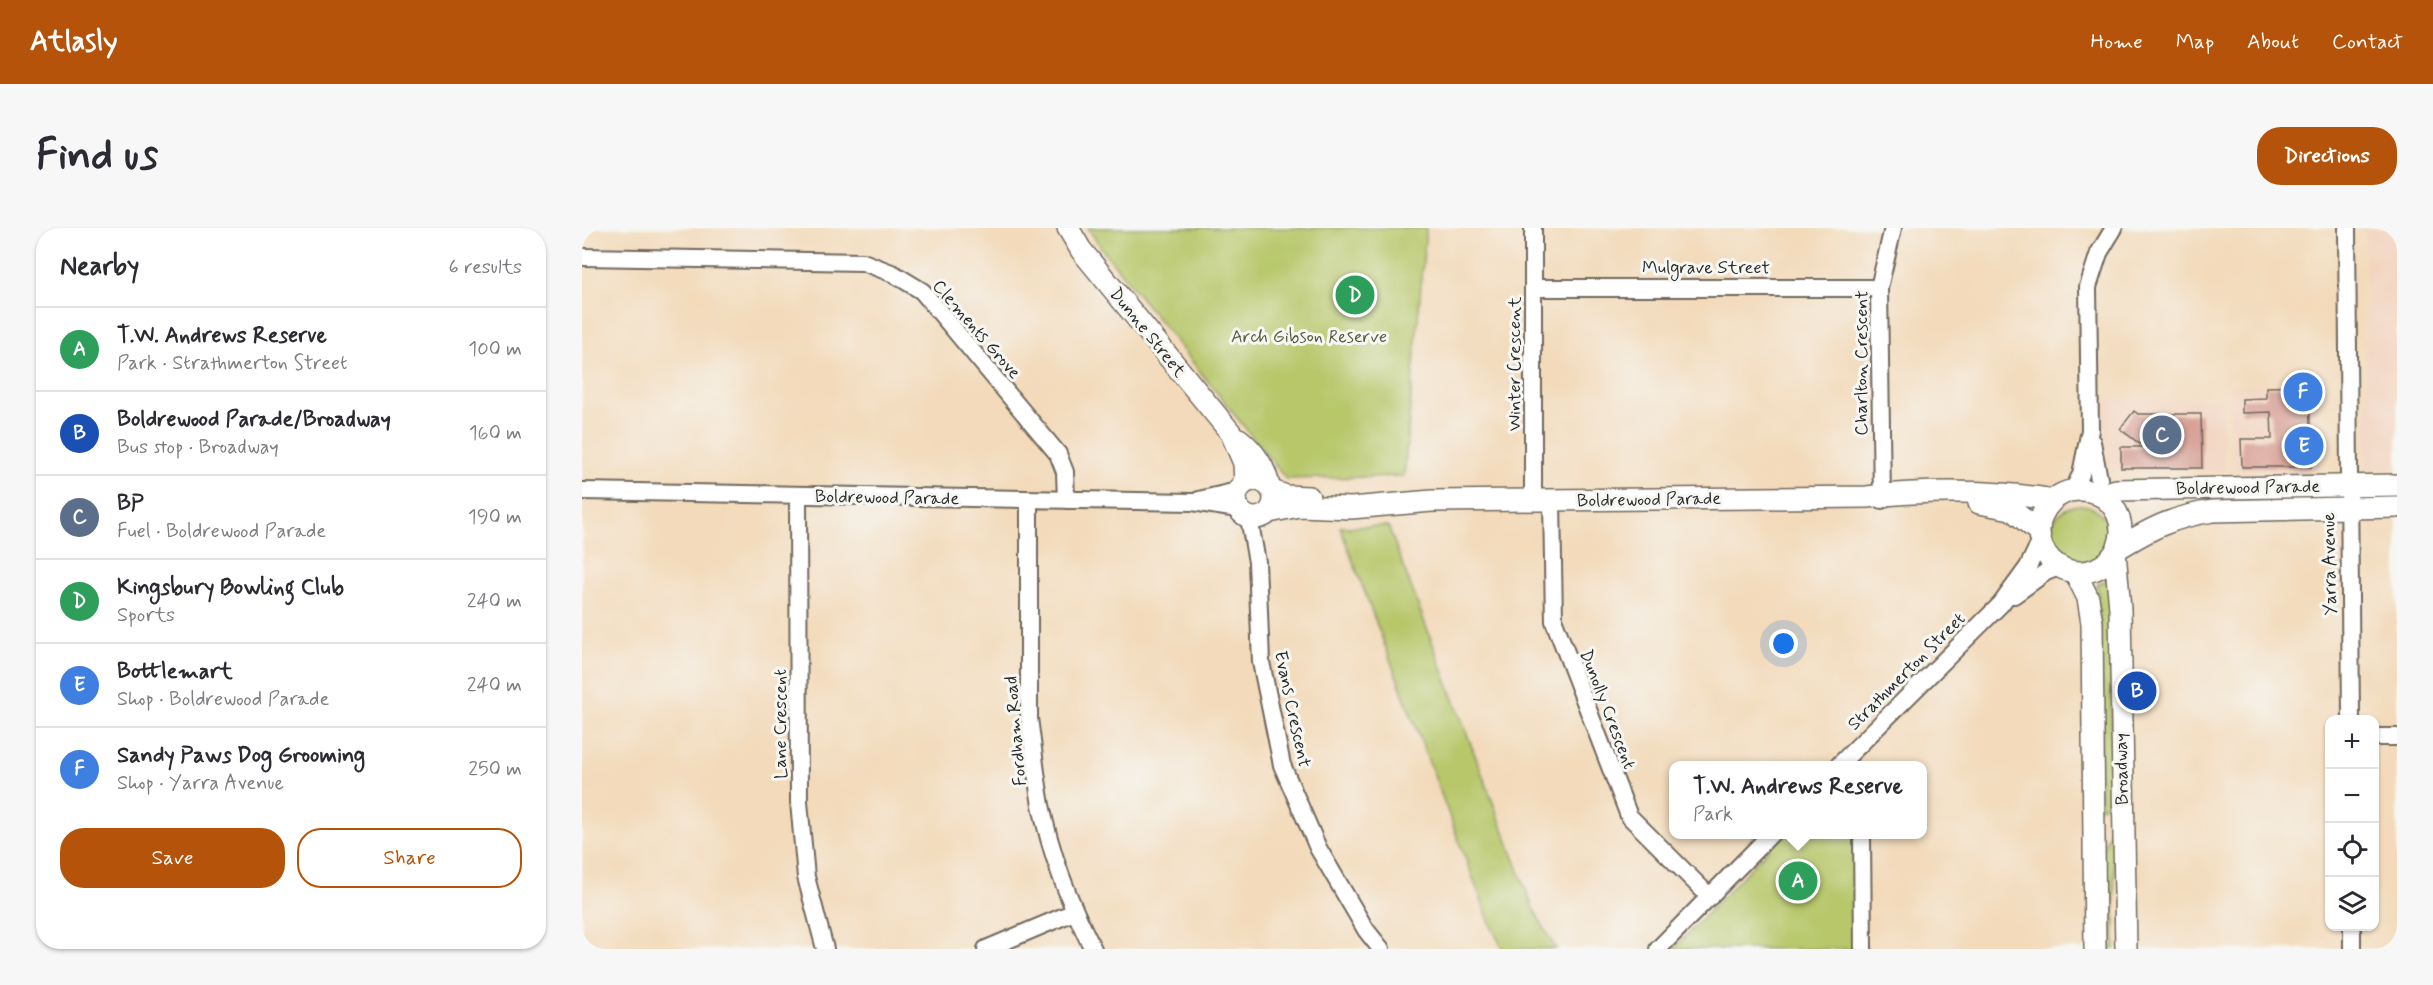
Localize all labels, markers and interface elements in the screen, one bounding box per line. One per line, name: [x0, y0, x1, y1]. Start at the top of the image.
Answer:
text: Atlasly: [30, 24, 118, 61]
text: Home: [2091, 28, 2143, 56]
text: Map: [2176, 28, 2214, 56]
text: About: [2247, 28, 2299, 56]
text: Contact: [2332, 28, 2403, 56]
button: Directions: [2257, 127, 2397, 185]
text: Find us: [36, 129, 158, 184]
text: Nearby: [60, 250, 139, 284]
text: 6 results: [449, 254, 522, 281]
street label: Mulgrave Street: [1642, 256, 1770, 281]
pin: D: [1336, 272, 1374, 318]
street label: Clements Grove: [926, 275, 1026, 384]
street label: Dunne Street: [1104, 283, 1191, 383]
street label: Charlton Crescent: [1850, 290, 1874, 436]
street label: Winter Crescent: [1503, 296, 1527, 431]
text: T.W. Andrews Reserve: [117, 322, 327, 350]
park label: Arch Gibson Reserve: [1231, 325, 1387, 349]
text: A: [73, 336, 86, 363]
text: 100 m: [468, 336, 522, 363]
text: Park · Strathmerton Street: [117, 350, 348, 377]
pin: F: [2284, 370, 2322, 414]
text: Boldrewood Parade/Broadway: [117, 406, 391, 434]
pin: C: [2142, 412, 2182, 458]
text: B: [73, 420, 86, 447]
text: 160 m: [469, 420, 522, 447]
pin: E: [2284, 424, 2324, 468]
text: Bus stop · Broadway: [117, 434, 279, 461]
street label: Boldrewood Parade: [2176, 475, 2320, 501]
street label: Boldrewood Parade: [815, 485, 959, 511]
street label: Boldrewood Parade: [1577, 487, 1721, 513]
text: BP: [117, 490, 144, 518]
text: C: [72, 504, 87, 531]
text: 190 m: [468, 504, 522, 531]
street label: Yarra Avenue: [2317, 512, 2343, 616]
text: Fuel · Boldrewood Parade: [117, 518, 326, 545]
text: Kingsbury Bowling Club: [117, 574, 344, 602]
text: D: [73, 588, 86, 615]
text: 240 m: [467, 588, 522, 615]
text: Sports: [117, 602, 175, 629]
street label: Strathmerton Street: [1842, 607, 1971, 736]
your location: [1769, 629, 1798, 658]
street label: Dunolly Crescent: [1573, 646, 1641, 773]
street label: Evans Crescent: [1268, 649, 1316, 770]
text: Bottlemart: [117, 658, 233, 686]
pin: B: [2118, 668, 2156, 714]
street label: Lane Crescent: [769, 669, 793, 779]
text: E: [74, 672, 85, 699]
text: 240 m: [467, 672, 522, 699]
street label: Fordham Road: [999, 675, 1033, 787]
text: Shop · Boldrewood Parade: [117, 686, 329, 713]
map controls: [2325, 715, 2379, 931]
button: +: [2325, 715, 2379, 769]
street label: Broadway: [2109, 733, 2135, 805]
text: Sandy Paws Dog Grooming: [117, 742, 365, 770]
text: F: [74, 756, 85, 783]
text: 250 m: [468, 756, 522, 783]
popup: [1669, 761, 1927, 839]
button: −: [2325, 769, 2379, 823]
text: Shop · Yarra Avenue: [117, 770, 284, 797]
text: T.W. Andrews Reserve: [1693, 773, 1903, 801]
text: Park: [1693, 801, 1733, 828]
button: locate: [2325, 823, 2379, 877]
button: Save: [60, 828, 285, 888]
button: Share: [297, 828, 522, 888]
pin: A: [1778, 858, 1818, 904]
button: layers: [2325, 877, 2379, 931]

